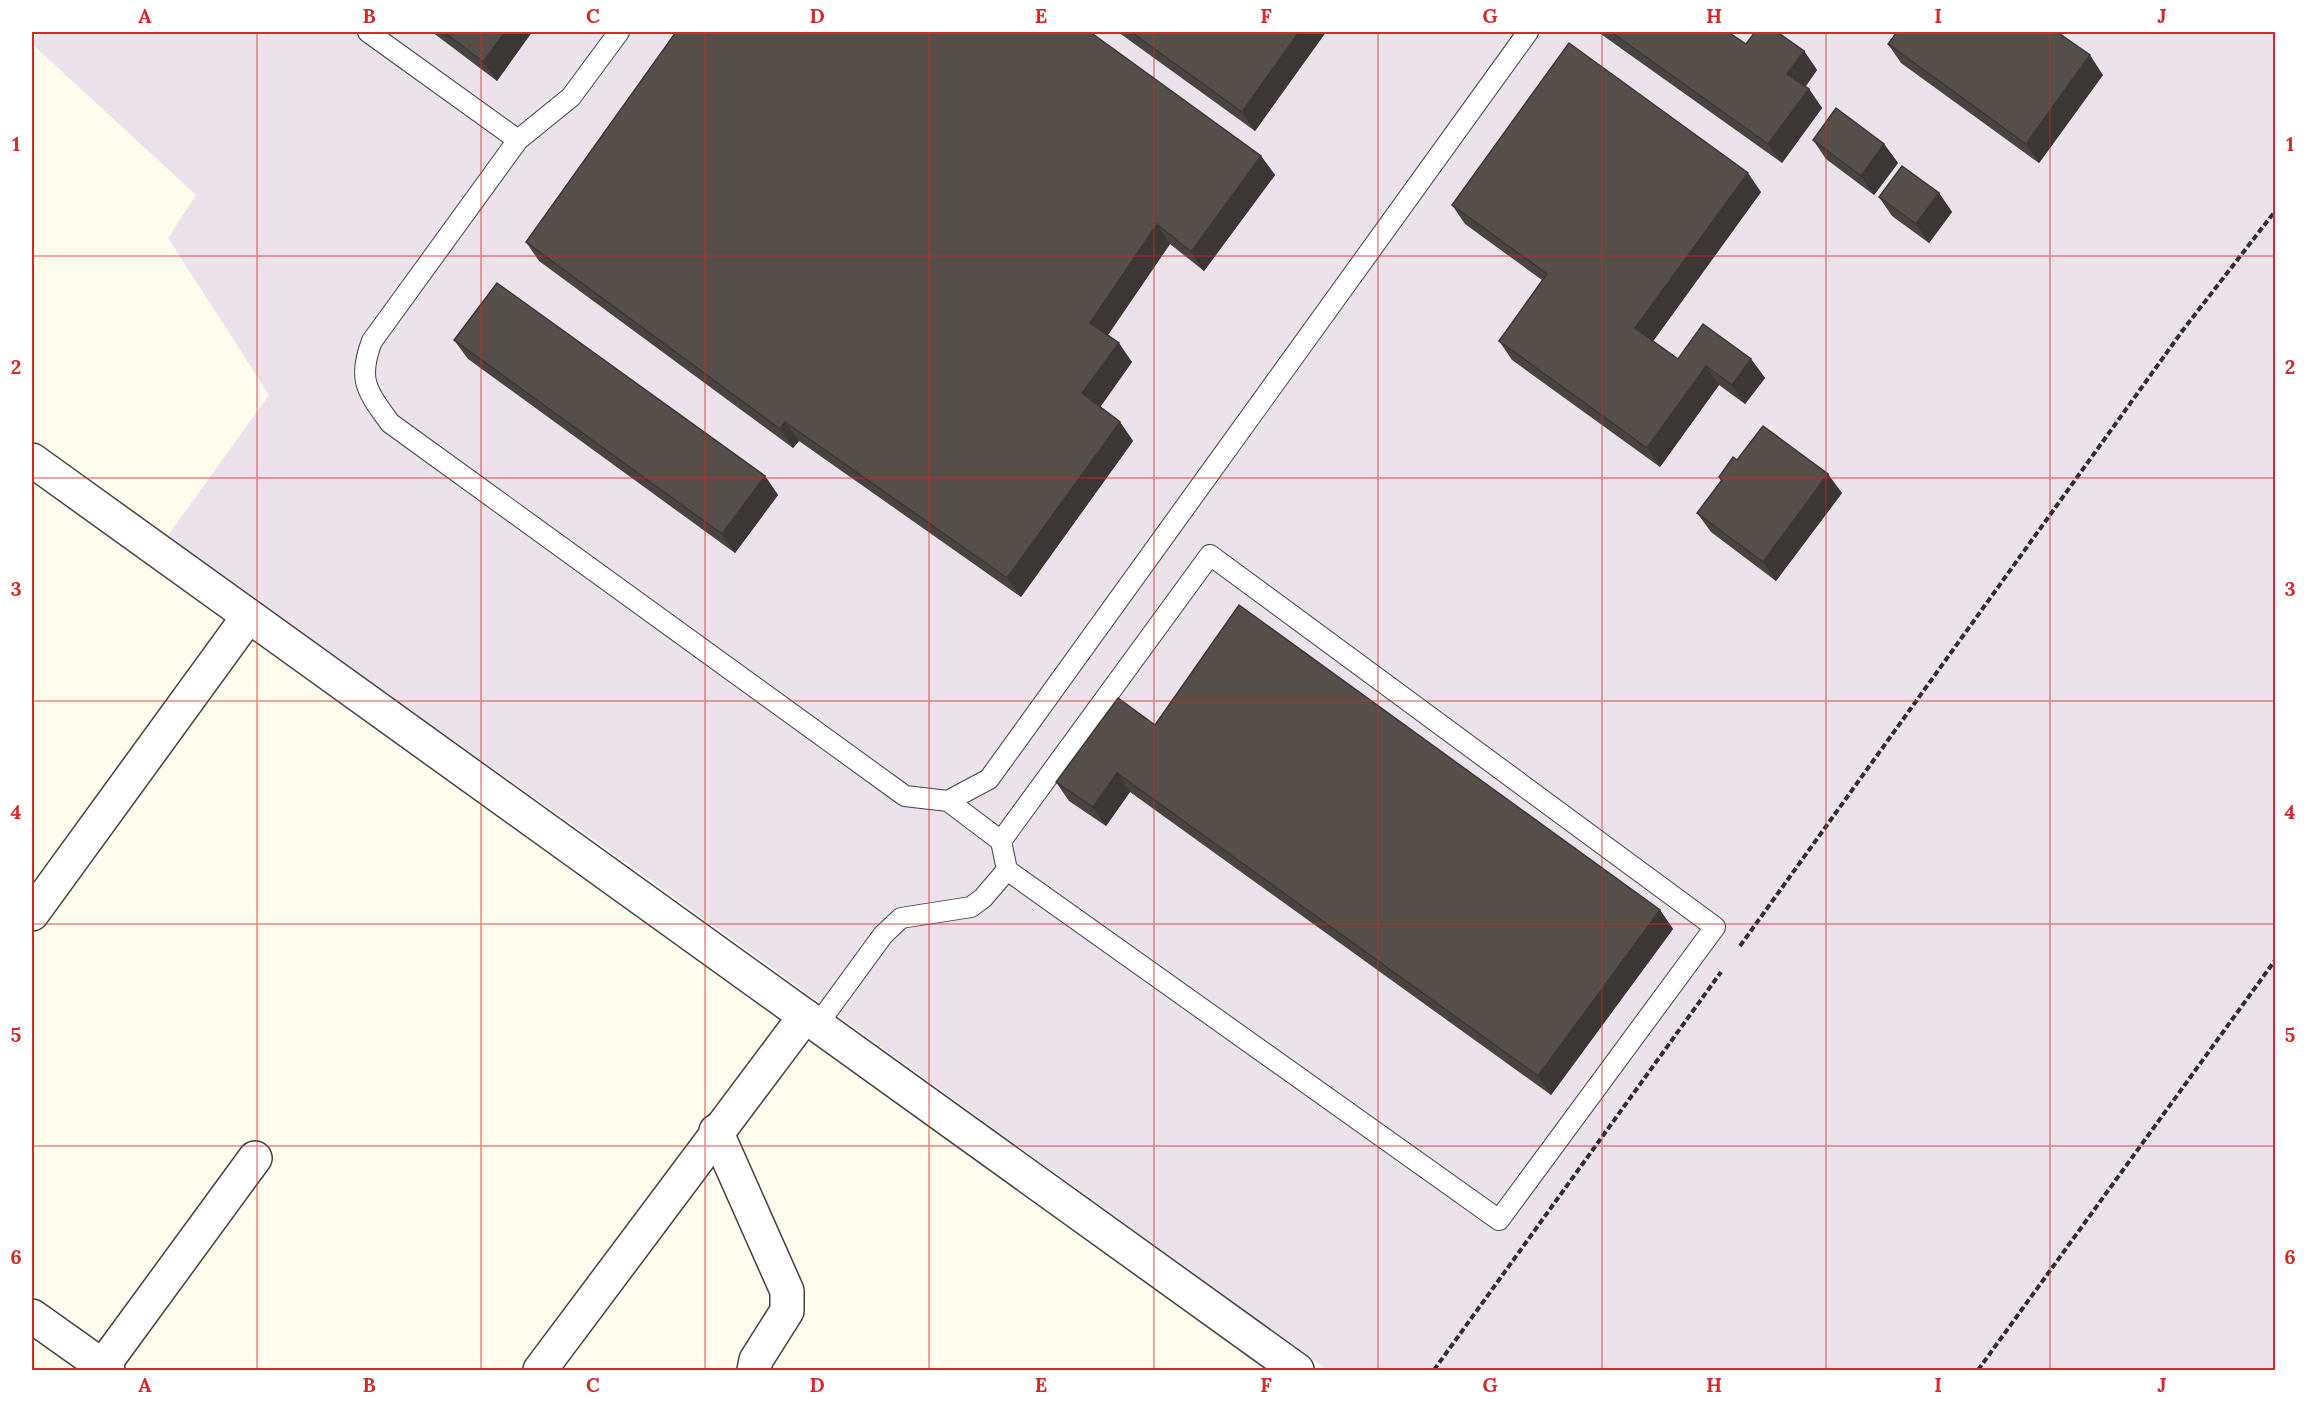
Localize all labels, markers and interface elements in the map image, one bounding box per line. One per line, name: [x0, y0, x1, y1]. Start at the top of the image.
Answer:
text: A: [138, 3, 152, 28]
text: B: [362, 3, 376, 28]
text: C: [586, 3, 600, 28]
text: D: [809, 3, 825, 28]
text: E: [1035, 3, 1047, 28]
text: F: [1260, 3, 1272, 28]
text: G: [1482, 3, 1498, 28]
text: H: [1706, 3, 1722, 28]
text: I: [1934, 3, 1942, 28]
text: J: [2157, 3, 2167, 28]
text: 1: [12, 131, 20, 156]
text: 1: [2286, 131, 2294, 156]
text: 2: [11, 354, 21, 379]
text: 2: [2285, 354, 2295, 379]
text: 3: [10, 576, 22, 601]
text: 3: [2284, 576, 2296, 601]
text: 4: [11, 799, 22, 824]
text: 4: [2285, 799, 2296, 824]
text: 5: [11, 1022, 22, 1047]
text: 5: [2285, 1022, 2296, 1047]
text: 6: [10, 1244, 22, 1269]
text: 6: [2284, 1244, 2296, 1269]
text: A: [138, 1372, 152, 1397]
text: B: [362, 1372, 376, 1397]
text: C: [586, 1372, 600, 1397]
text: D: [809, 1372, 825, 1397]
text: E: [1035, 1372, 1047, 1397]
text: F: [1260, 1372, 1272, 1397]
text: G: [1482, 1372, 1498, 1397]
text: H: [1706, 1372, 1722, 1397]
text: I: [1934, 1372, 1942, 1397]
text: J: [2157, 1372, 2167, 1397]

